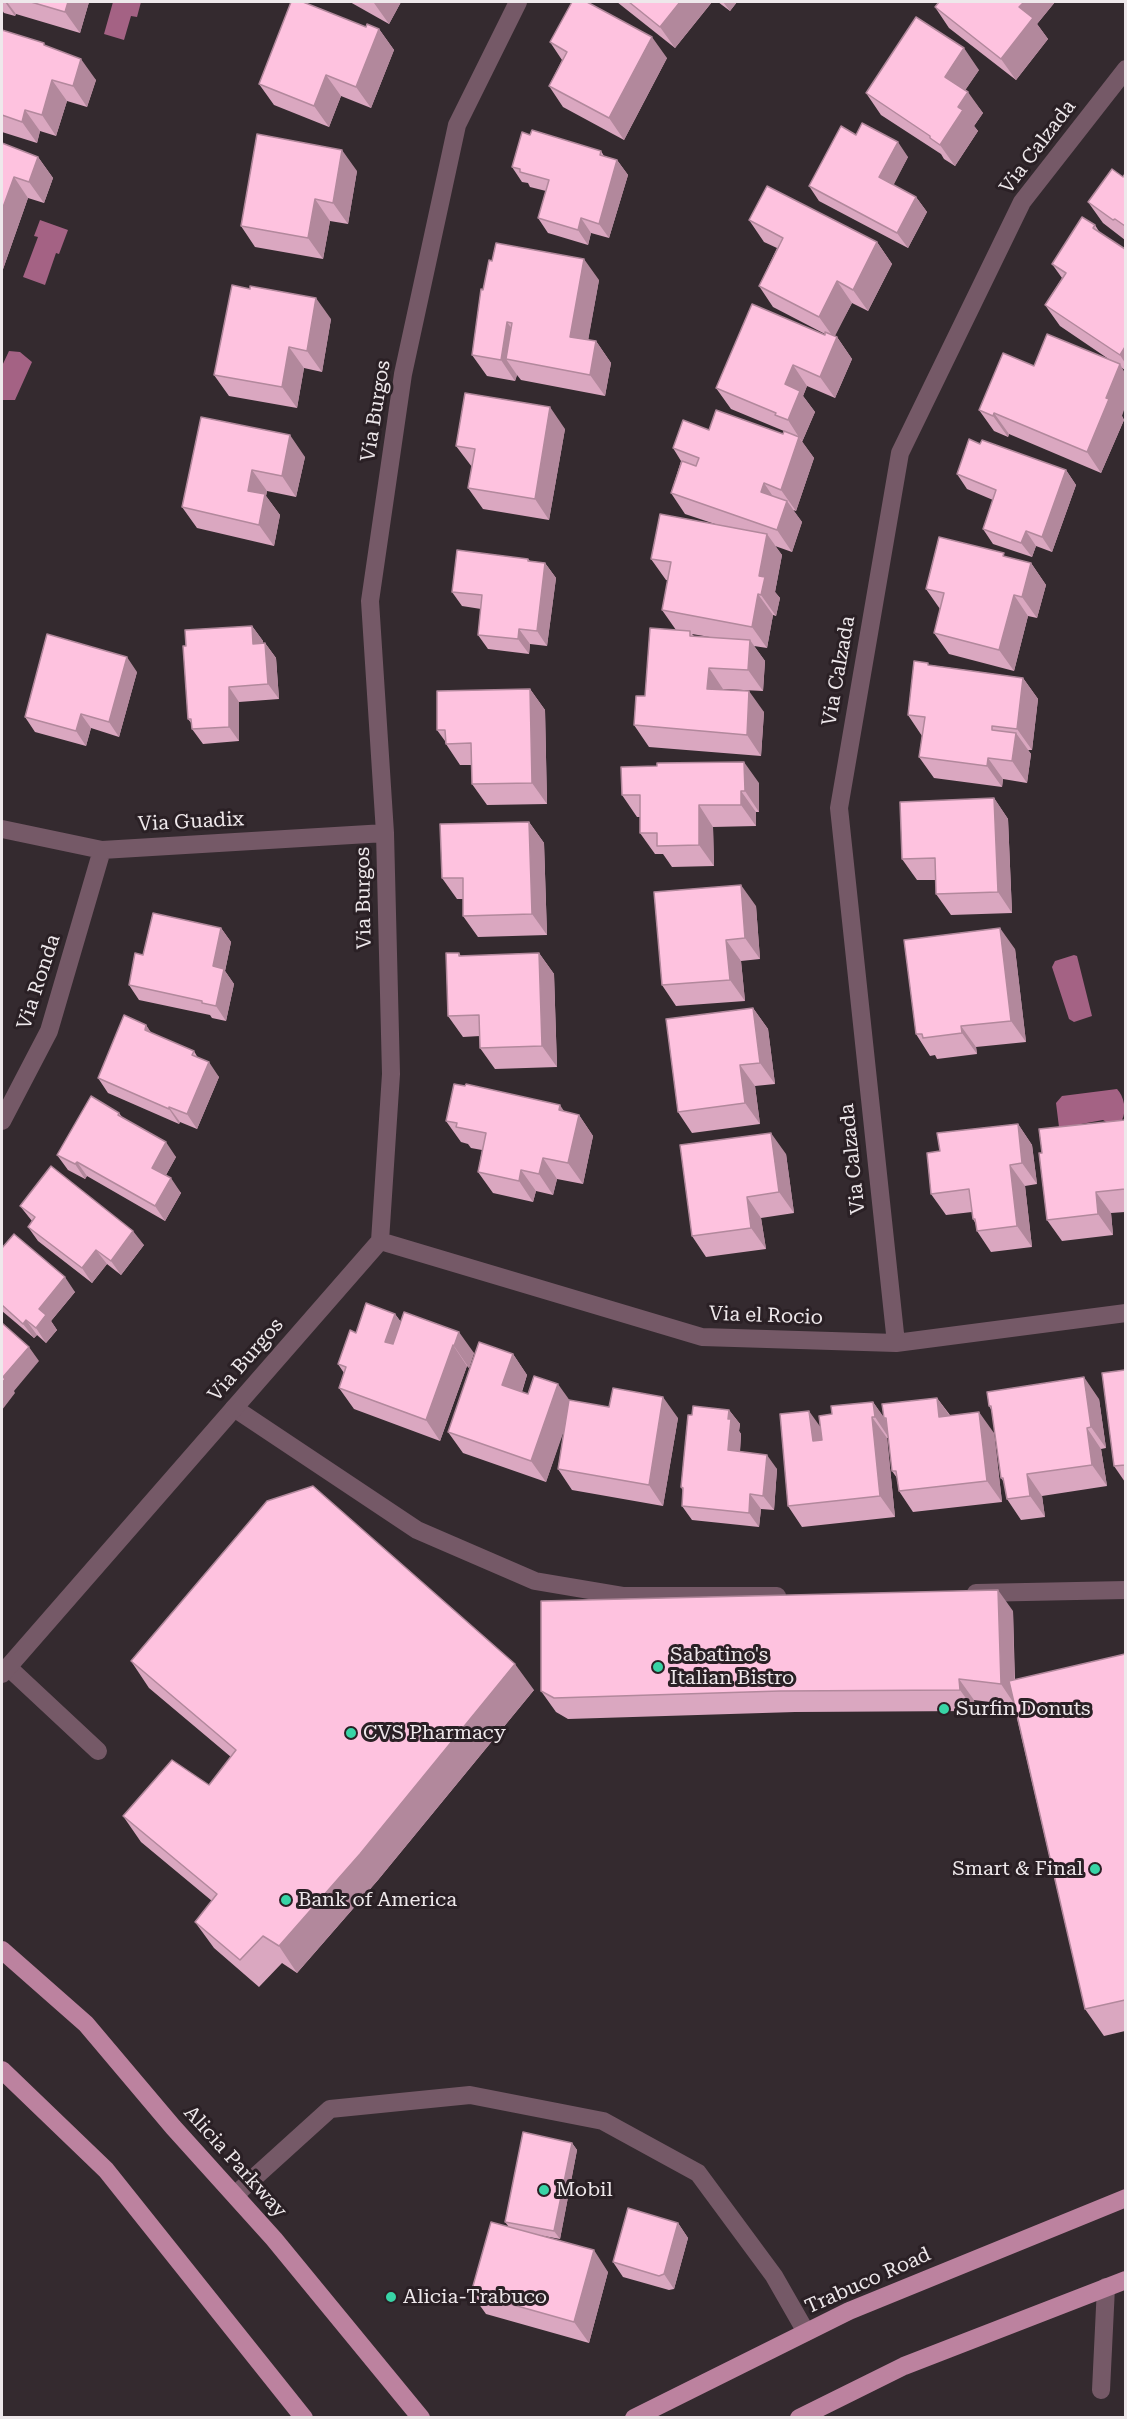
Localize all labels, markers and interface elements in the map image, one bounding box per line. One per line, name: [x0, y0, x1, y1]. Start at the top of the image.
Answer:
street label: Via Calzada: [995, 95, 1081, 199]
street label: Via Burgos: [356, 359, 396, 463]
street label: Via Calzada: [818, 614, 860, 728]
street label: Via Guadix: [137, 807, 245, 837]
street label: Via Burgos: [351, 847, 377, 949]
street label: Via Ronda: [12, 931, 66, 1033]
street label: Via Calzada: [835, 1102, 871, 1216]
street label: Via el Rocio: [709, 1302, 823, 1330]
street label: Via Burgos: [203, 1313, 289, 1407]
place label: Sabatino's Italian Bistro: [670, 1643, 794, 1690]
marker: Sabatino's Italian Bistro: [651, 1660, 665, 1674]
place label: Surfin Donuts: [956, 1697, 1091, 1721]
marker: Surfin Donuts: [937, 1702, 951, 1716]
place label: CVS Pharmacy: [363, 1721, 506, 1745]
marker: CVS Pharmacy: [344, 1726, 358, 1740]
place label: Smart & Final: [952, 1857, 1083, 1881]
marker: Smart & Final: [1088, 1862, 1102, 1876]
place label: Bank of America: [298, 1888, 457, 1912]
marker: Bank of America: [279, 1893, 293, 1907]
street label: Alicia Parkway: [178, 2101, 292, 2223]
place label: Mobil: [556, 2178, 613, 2202]
marker: Mobil: [537, 2183, 551, 2197]
street label: Trabuco Road: [801, 2243, 935, 2319]
place label: Alicia-Trabuco: [403, 2285, 547, 2309]
marker: Alicia-Trabuco: [384, 2290, 398, 2304]

